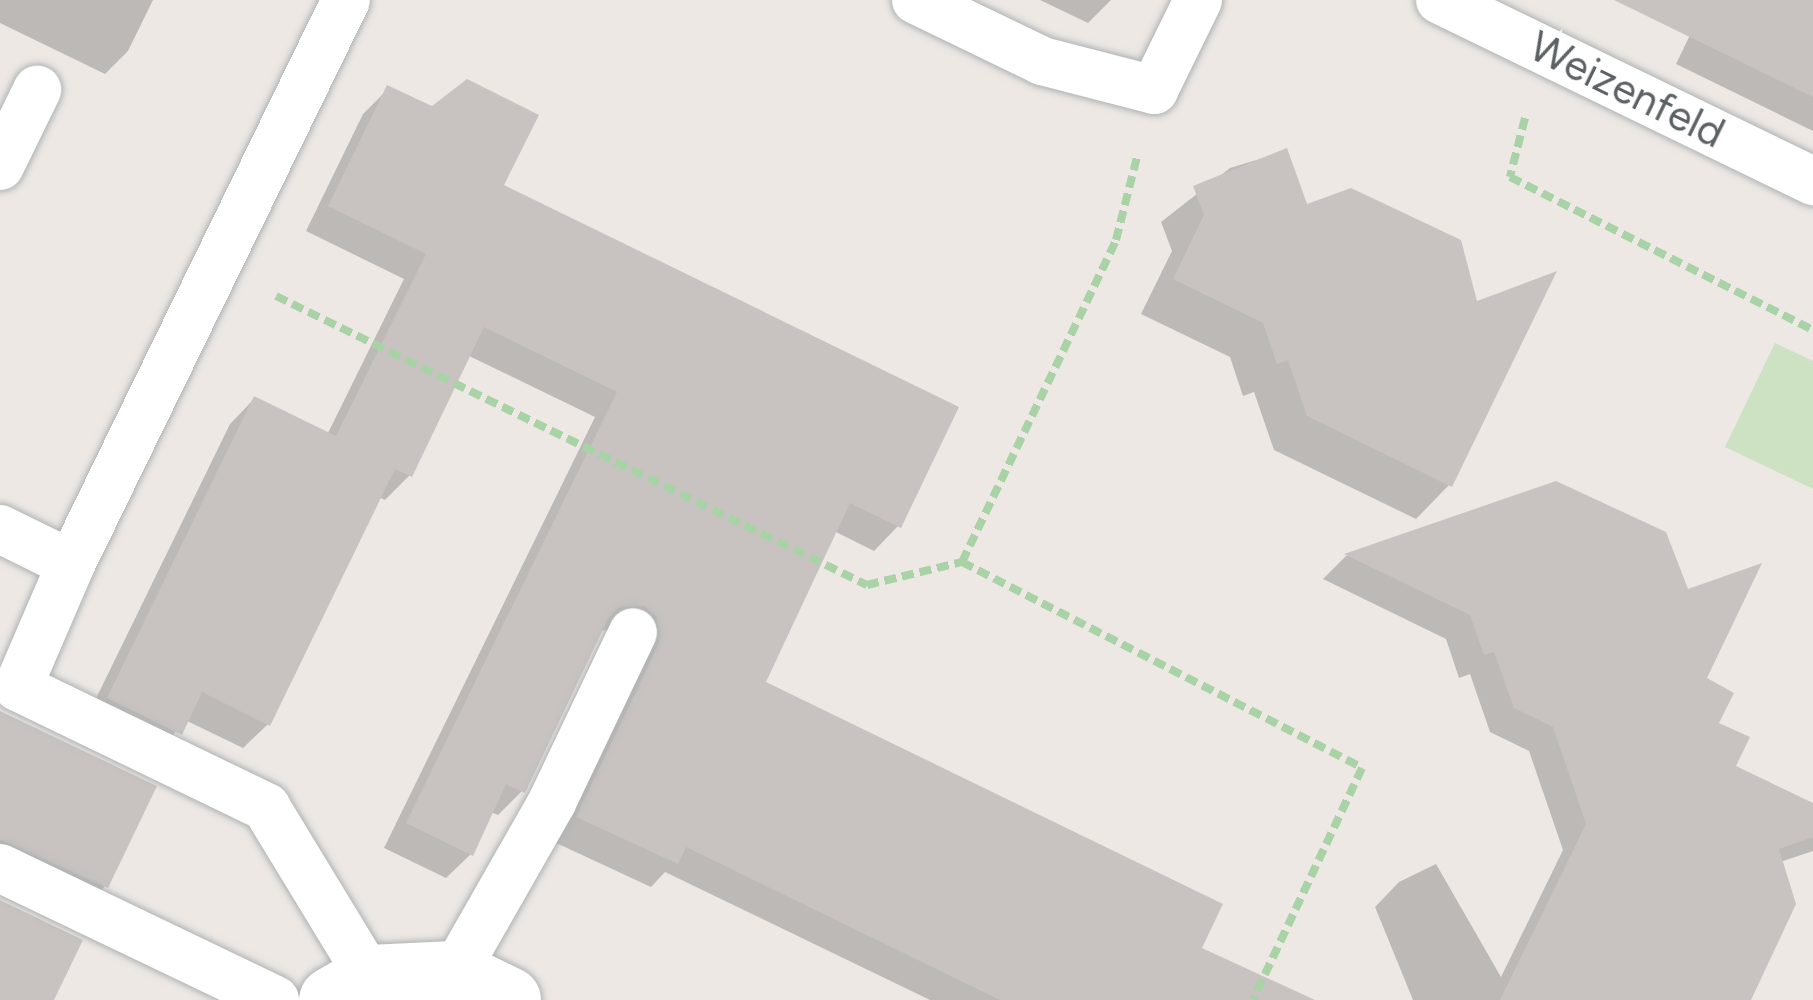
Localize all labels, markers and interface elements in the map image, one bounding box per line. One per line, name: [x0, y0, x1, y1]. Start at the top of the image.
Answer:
street label: Weizenfeld: [1521, 21, 1733, 159]

